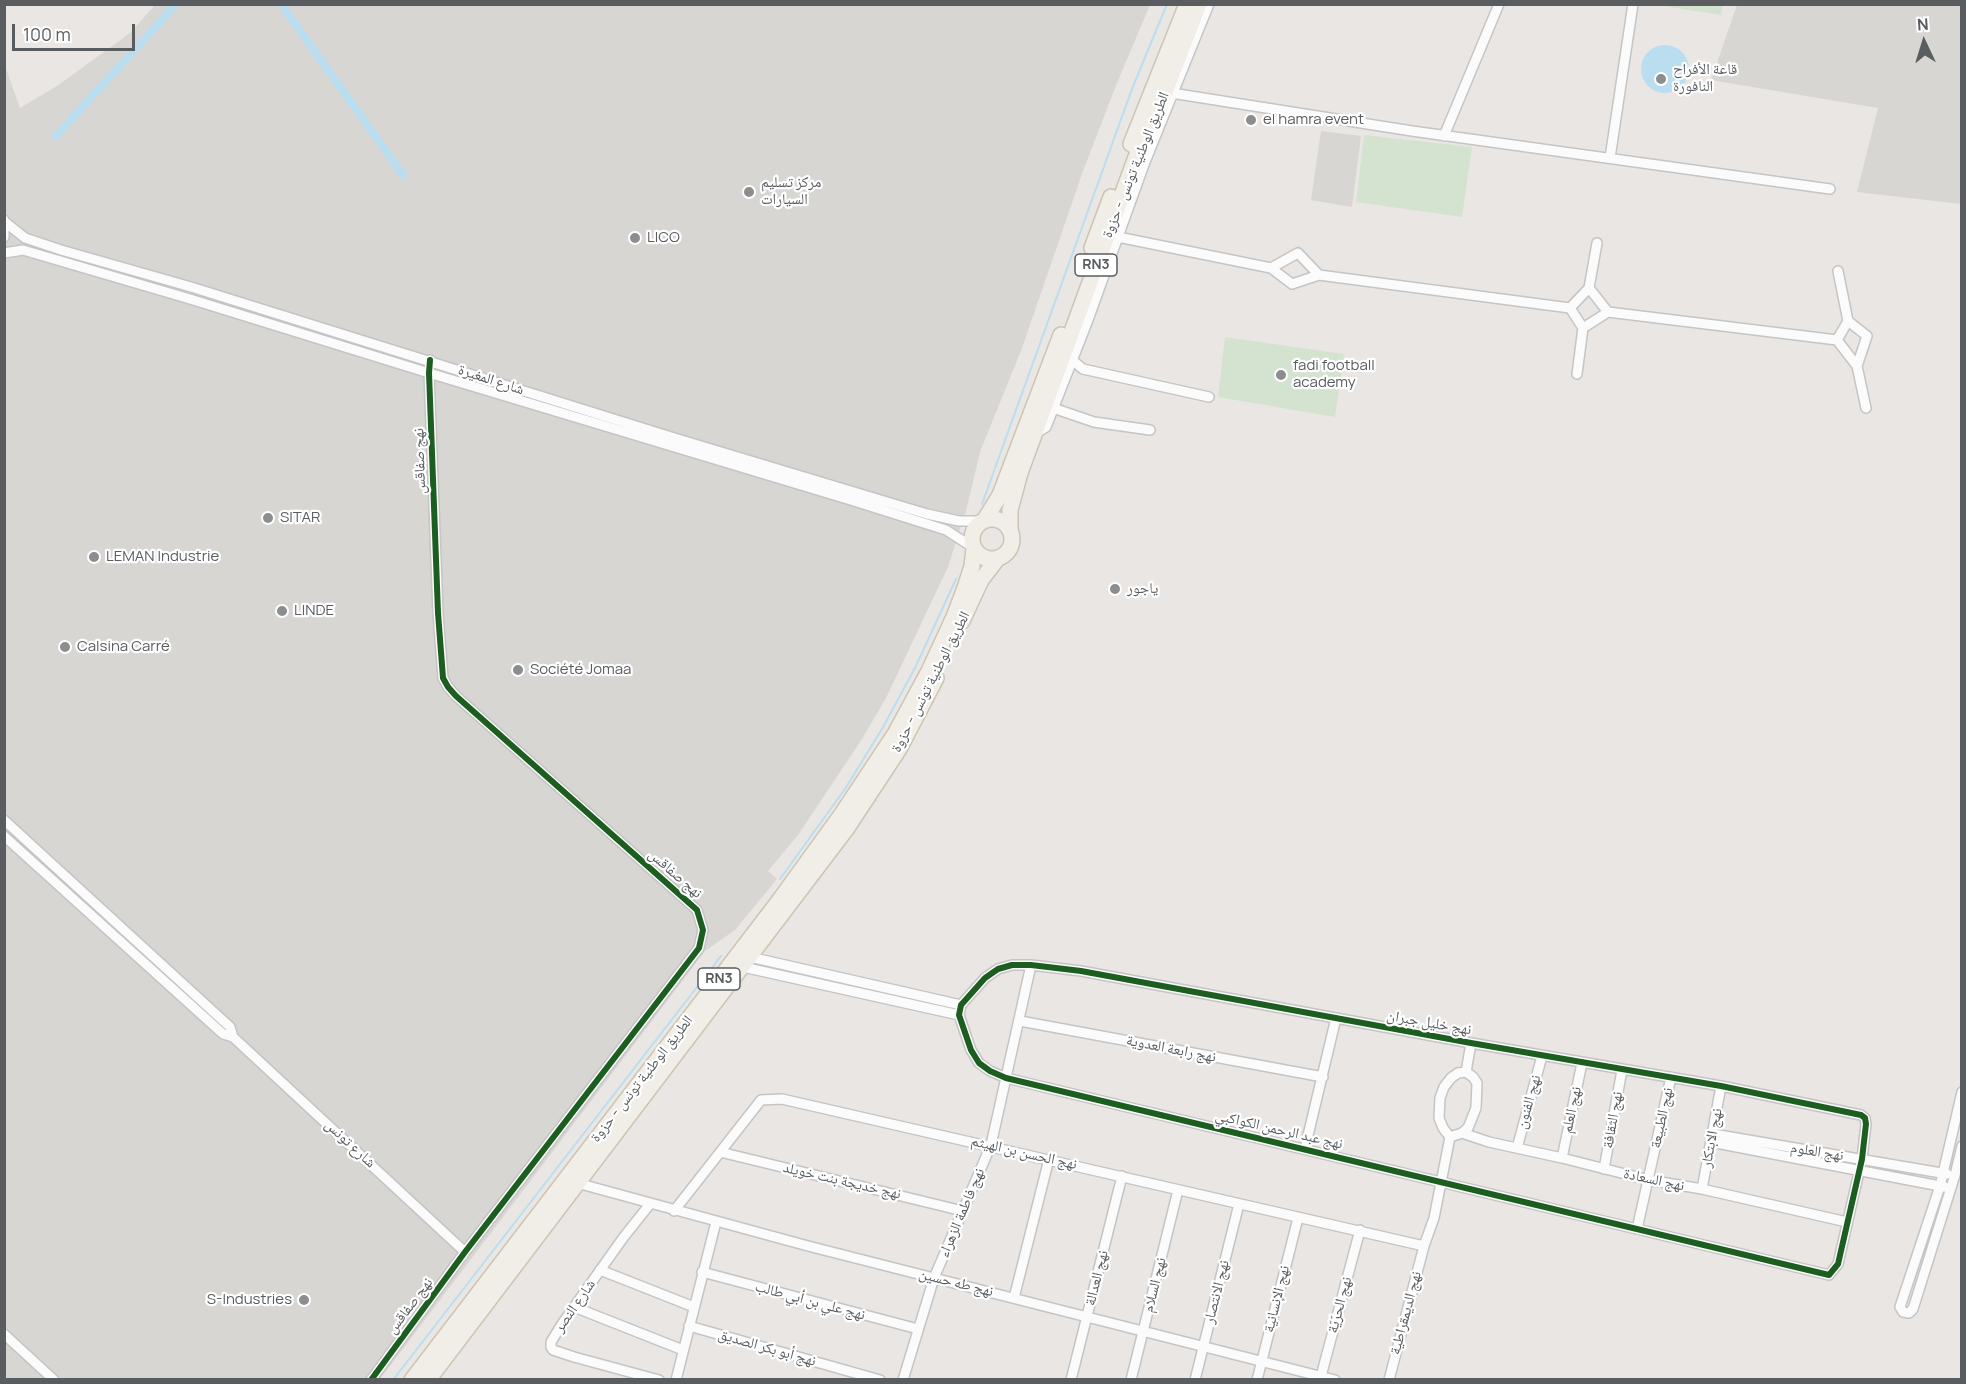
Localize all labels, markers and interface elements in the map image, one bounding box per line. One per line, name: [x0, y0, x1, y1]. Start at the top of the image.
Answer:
scale bar: [15, 12, 138, 50]
north arrow: [1894, 12, 1954, 72]
text: N: [1916, 13, 1929, 35]
text: 100 m: [23, 22, 71, 46]
place label: قاعة الأفراح النافورة: [1673, 61, 1737, 96]
marker: قاعة الأفراح النافورة: [1654, 72, 1668, 86]
street label: الطريق الوطنية تونس - حزوة: [1098, 89, 1174, 241]
place label: el hamra event: [1263, 111, 1364, 129]
marker: el hamra event: [1244, 113, 1258, 127]
place label: مركز تسليم السيارات: [761, 174, 821, 209]
marker: مركز تسليم السيارات: [742, 185, 756, 199]
place label: LICO: [647, 229, 680, 247]
marker: LICO: [628, 231, 642, 245]
road number: RN3: [1075, 254, 1117, 276]
place label: fadi football academy: [1293, 357, 1375, 392]
street label: شارع المغيرة: [456, 361, 526, 399]
marker: fadi football academy: [1274, 368, 1288, 382]
street label: نهج صفاقس: [410, 428, 430, 494]
place label: SITAR: [280, 509, 320, 527]
marker: SITAR: [261, 511, 275, 525]
place label: LEMAN Industrie: [106, 548, 219, 566]
marker: LEMAN Industrie: [87, 550, 101, 564]
place label: ياجور: [1127, 580, 1158, 598]
marker: ياجور: [1108, 582, 1122, 596]
place label: LINDE: [294, 602, 334, 620]
marker: LINDE: [275, 604, 289, 618]
street label: الطريق الوطنية تونس - حزوة: [888, 608, 974, 756]
place label: Calsina Carré: [77, 638, 170, 656]
marker: Calsina Carré: [58, 640, 72, 654]
place label: Société Jomaa: [530, 661, 631, 679]
marker: Société Jomaa: [511, 663, 525, 677]
street label: نهج صفاقس: [644, 846, 706, 902]
road number: RN3: [698, 968, 740, 990]
street label: نهج خليل جبران: [1385, 1007, 1473, 1039]
street label: الطريق الوطنية تونس - حزوة: [587, 1012, 697, 1146]
street label: نهج رابعة العدوية: [1124, 1031, 1218, 1067]
street label: نهج الفنون: [1513, 1073, 1545, 1131]
street label: نهج العلم: [1558, 1085, 1586, 1135]
street label: نهج الطبيعة: [1647, 1086, 1677, 1150]
street label: نهج الثقافة: [1599, 1090, 1627, 1150]
street label: نهج عبد الرحمن الكواكبي: [1213, 1107, 1345, 1153]
street label: نهج الابتكار: [1697, 1107, 1727, 1169]
street label: شارع تونس: [321, 1116, 379, 1172]
street label: نهج الحسن بن الهيثم: [969, 1132, 1079, 1174]
street label: نهج العلوم: [1789, 1139, 1845, 1165]
street label: نهج خديجة بنت خويلد: [781, 1159, 903, 1203]
street label: نهج السعادة: [1622, 1165, 1686, 1195]
street label: نهج فاطمة الزهراء: [935, 1166, 989, 1260]
street label: نهج العدالة: [1081, 1248, 1113, 1308]
street label: نهج السلام: [1139, 1256, 1171, 1314]
street label: نهج الانتصار: [1200, 1258, 1234, 1326]
street label: نهج الإنسانية: [1260, 1264, 1294, 1334]
street label: نهج طه حسين: [917, 1265, 995, 1301]
street label: نهج الديمقراطية: [1386, 1269, 1426, 1357]
street label: نهج صفاقس: [383, 1274, 437, 1338]
street label: نهج الحرّيّة: [1324, 1275, 1356, 1335]
street label: شارع النصر: [550, 1276, 600, 1336]
street label: نهج علي بن أبي طالب: [753, 1278, 867, 1324]
place label: S-Industries: [207, 1291, 292, 1309]
marker: S-Industries: [297, 1293, 311, 1307]
street label: نهج أبو بكر الصديق: [716, 1325, 818, 1371]

